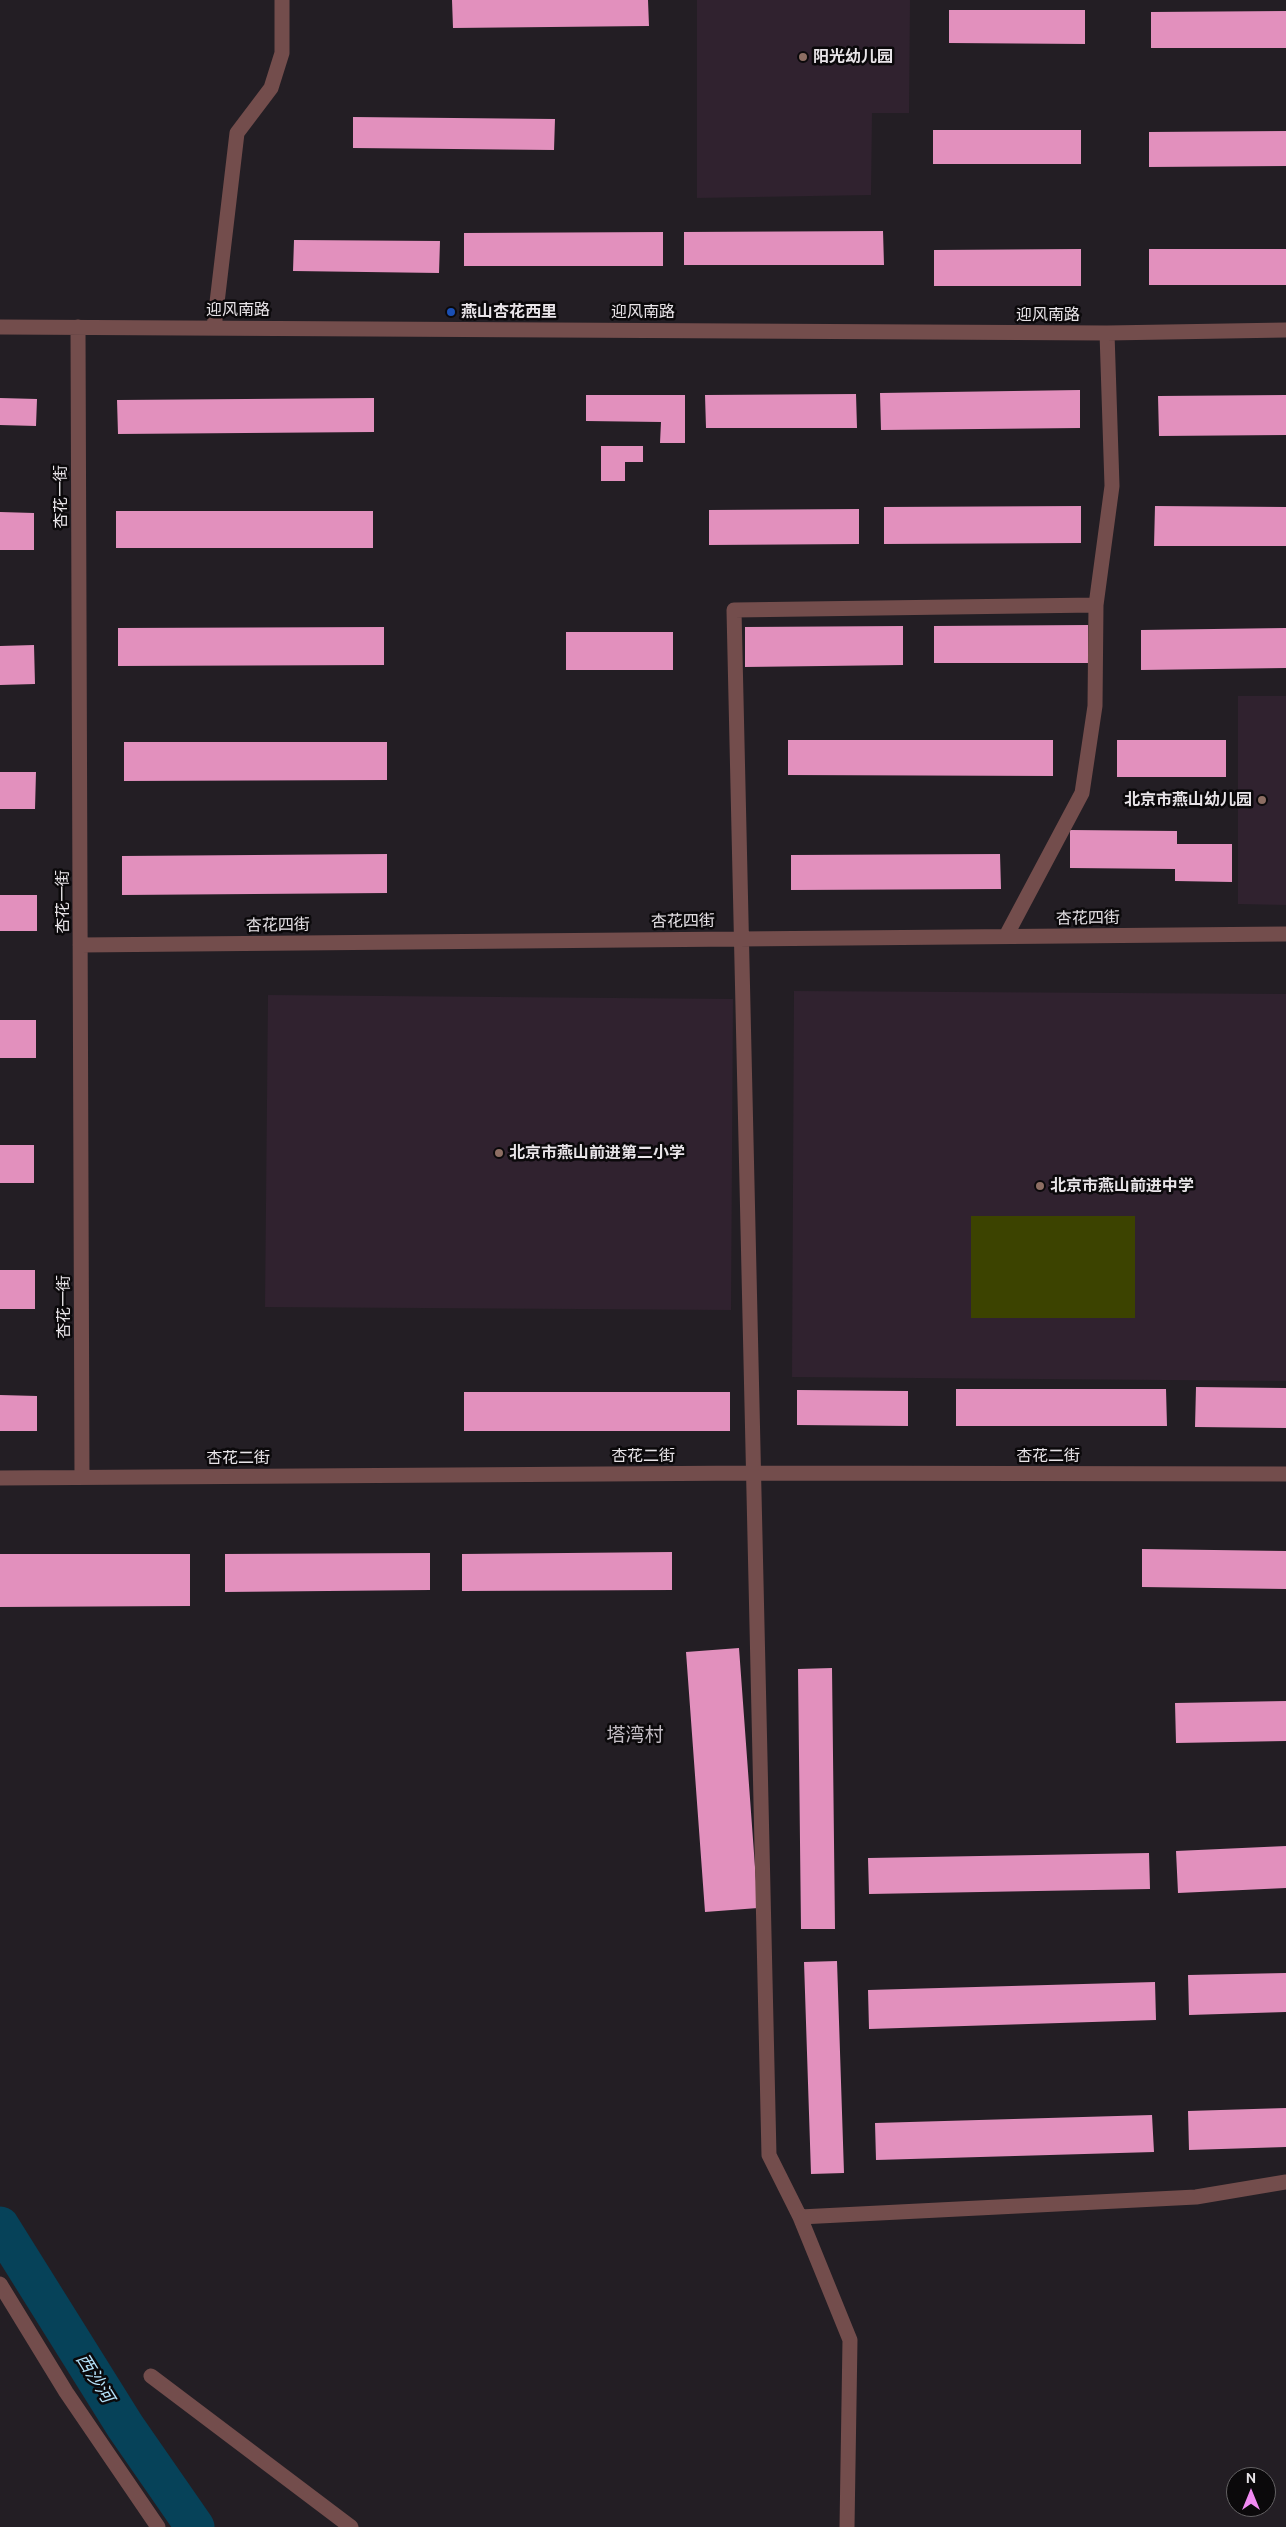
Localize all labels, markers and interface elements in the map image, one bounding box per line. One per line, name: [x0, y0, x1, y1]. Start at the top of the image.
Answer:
place label: 阳光幼儿园: [813, 47, 893, 67]
marker: 阳光幼儿园: [797, 51, 809, 63]
street label: 迎风南路: [206, 300, 270, 320]
place label: 燕山杏花西里: [461, 302, 557, 322]
street label: 迎风南路: [611, 302, 675, 322]
street label: 迎风南路: [1016, 305, 1080, 325]
marker: 燕山杏花西里: [445, 306, 457, 318]
street label: 杏花一街: [51, 465, 71, 529]
place label: 北京市燕山幼儿园: [1124, 790, 1252, 810]
marker: 北京市燕山幼儿园: [1256, 794, 1268, 806]
street label: 杏花一街: [53, 870, 73, 934]
street label: 杏花四街: [1056, 908, 1120, 928]
street label: 杏花四街: [651, 911, 715, 931]
street label: 杏花四街: [246, 915, 310, 935]
place label: 北京市燕山前进第二小学: [509, 1143, 685, 1163]
marker: 北京市燕山前进第二小学: [493, 1147, 505, 1159]
place label: 北京市燕山前进中学: [1050, 1176, 1194, 1196]
marker: 北京市燕山前进中学: [1034, 1180, 1046, 1192]
street label: 杏花一街: [54, 1275, 74, 1339]
street label: 杏花二街: [611, 1446, 675, 1466]
street label: 杏花二街: [1016, 1446, 1080, 1466]
street label: 杏花二街: [206, 1448, 270, 1468]
district label: 塔湾村: [607, 1724, 663, 1746]
water label: 西沙河: [72, 2349, 118, 2407]
north arrow: [1226, 2467, 1276, 2517]
text: N: [1246, 2470, 1256, 2486]

